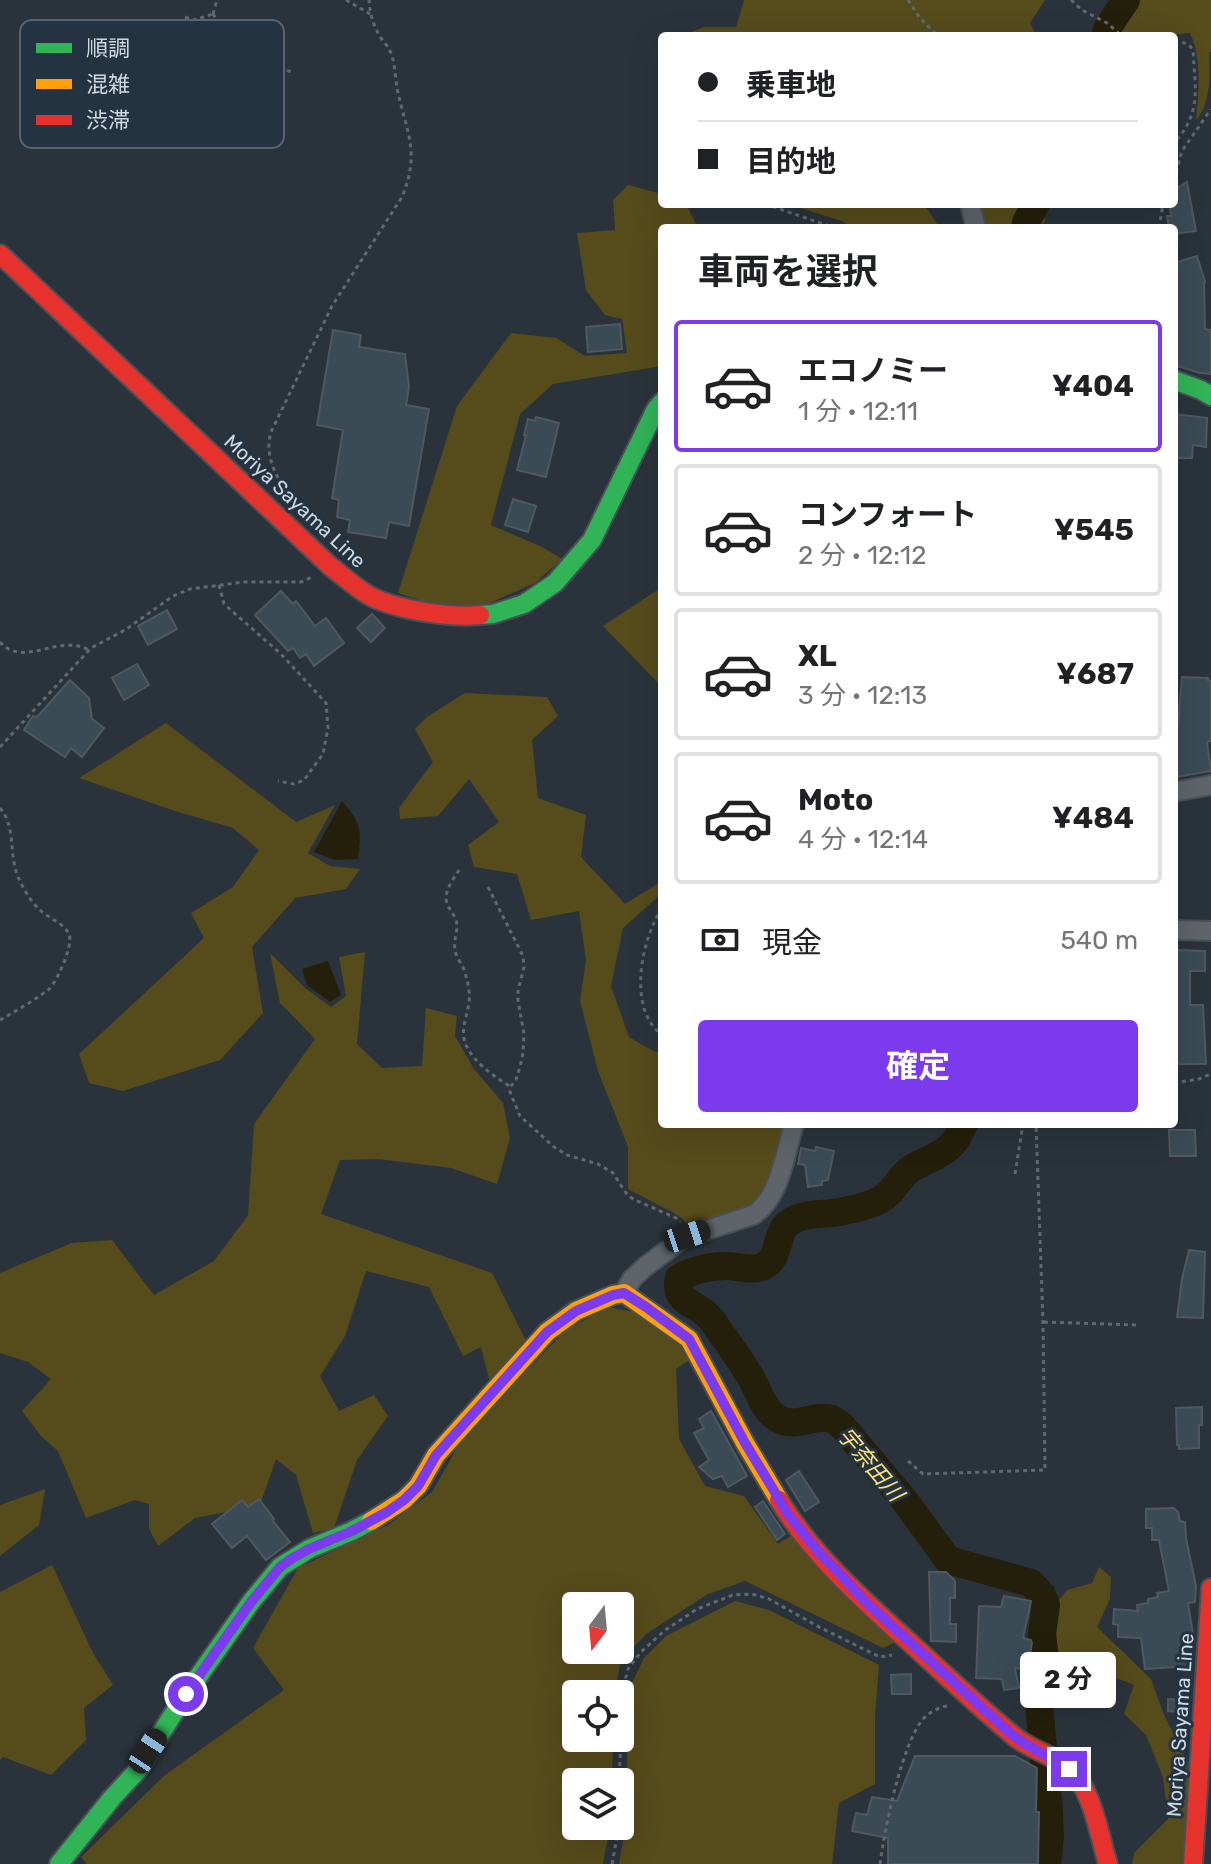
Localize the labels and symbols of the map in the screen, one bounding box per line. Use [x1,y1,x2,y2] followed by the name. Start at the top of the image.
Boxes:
[20,20,284,148] legend
[86,35,130,62] text: 順調
[86,71,130,98] text: 混雑
[86,107,130,134] text: 渋滞
[219,429,371,573] street label: Moriya Sayama Line
[660,1217,714,1255] car
[832,1422,911,1508] water label: 宇奈田川
[562,1592,634,1664] north arrow
[1162,1632,1198,1818] street label: Moriya Sayama Line
[1021,1653,1117,1709] callout: 2 分
[168,1676,204,1712] route start
[125,1724,171,1778] car
[1051,1751,1087,1787] route end

